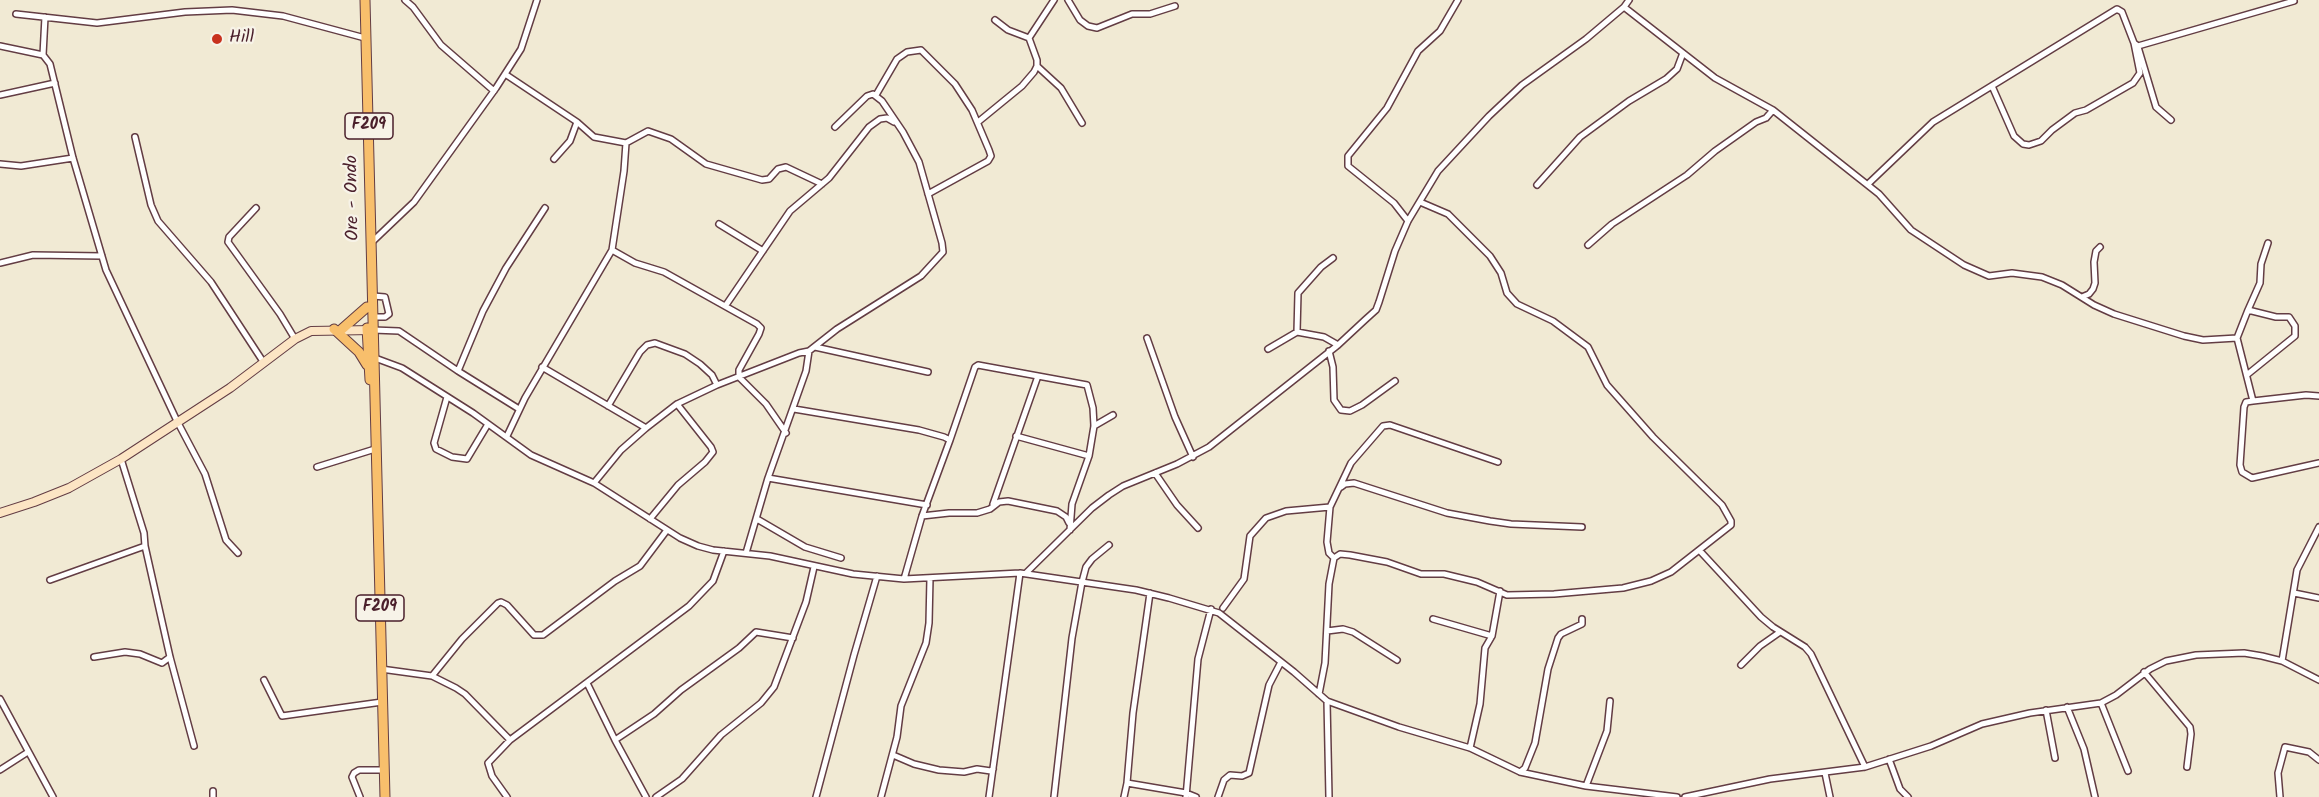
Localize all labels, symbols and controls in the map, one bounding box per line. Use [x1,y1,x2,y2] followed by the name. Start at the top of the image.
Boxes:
[229,28,254,50] place label: Hill
[210,32,224,46] marker: Hill
[345,113,393,139] road number: F209
[342,155,366,241] street label: Ore - Ondo
[356,595,404,621] road number: F209

